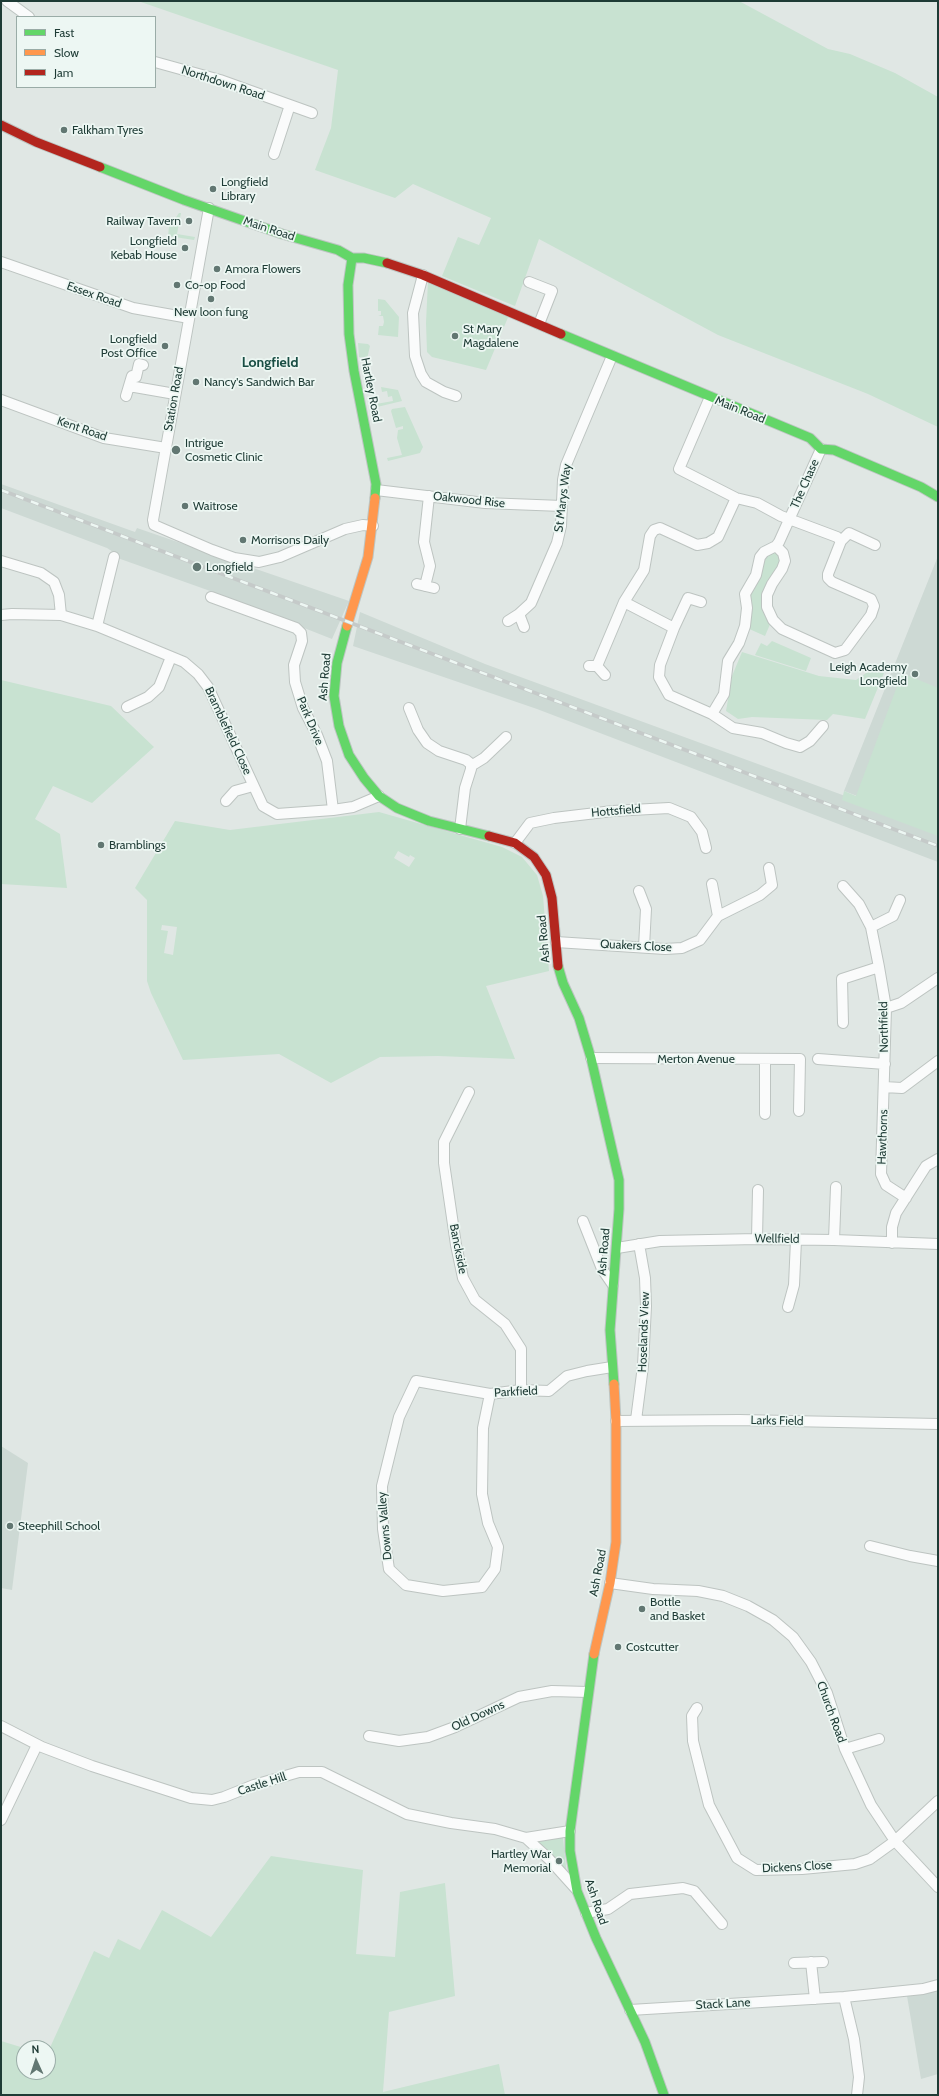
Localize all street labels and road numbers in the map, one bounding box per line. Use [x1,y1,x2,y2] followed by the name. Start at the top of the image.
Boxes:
[180,63,266,103] street label: Northdown Road
[241,214,297,244] street label: Main Road
[65,279,123,311] street label: Essex Road
[358,356,384,424] street label: Hartley Road
[161,366,187,432] street label: Station Road
[713,393,767,427] street label: Main Road
[55,414,109,444] street label: Kent Road
[788,457,822,511] street label: The Chase
[552,463,574,533] street label: St Marys Way
[432,489,506,511] street label: Oakwood Rise
[316,653,334,701] street label: Ash Road
[201,685,255,777] street label: Bramblefield Close
[293,695,327,747] street label: Park Drive
[590,802,642,820] street label: Hottsfield
[535,915,553,963] street label: Ash Road
[600,937,672,955] street label: Quakers Close
[876,1001,892,1053] street label: Northfield
[657,1052,735,1066] street label: Merton Avenue
[875,1109,891,1165] street label: Hawthorns
[446,1223,470,1275] street label: Banckside
[595,1228,613,1276] street label: Ash Road
[754,1231,800,1247] street label: Wellfield
[635,1291,653,1373] street label: Hoselands View
[494,1384,538,1400] street label: Parkfield
[750,1413,804,1429] street label: Larks Field
[375,1491,395,1561] street label: Downs Valley
[586,1548,610,1598] street label: Ash Road
[813,1679,849,1745] street label: Church Road
[449,1697,507,1735] street label: Old Downs
[236,1769,288,1799] street label: Castle Hill
[762,1858,832,1876] street label: Dickens Close
[581,1877,611,1927] street label: Ash Road
[695,1995,751,2013] street label: Stack Lane

